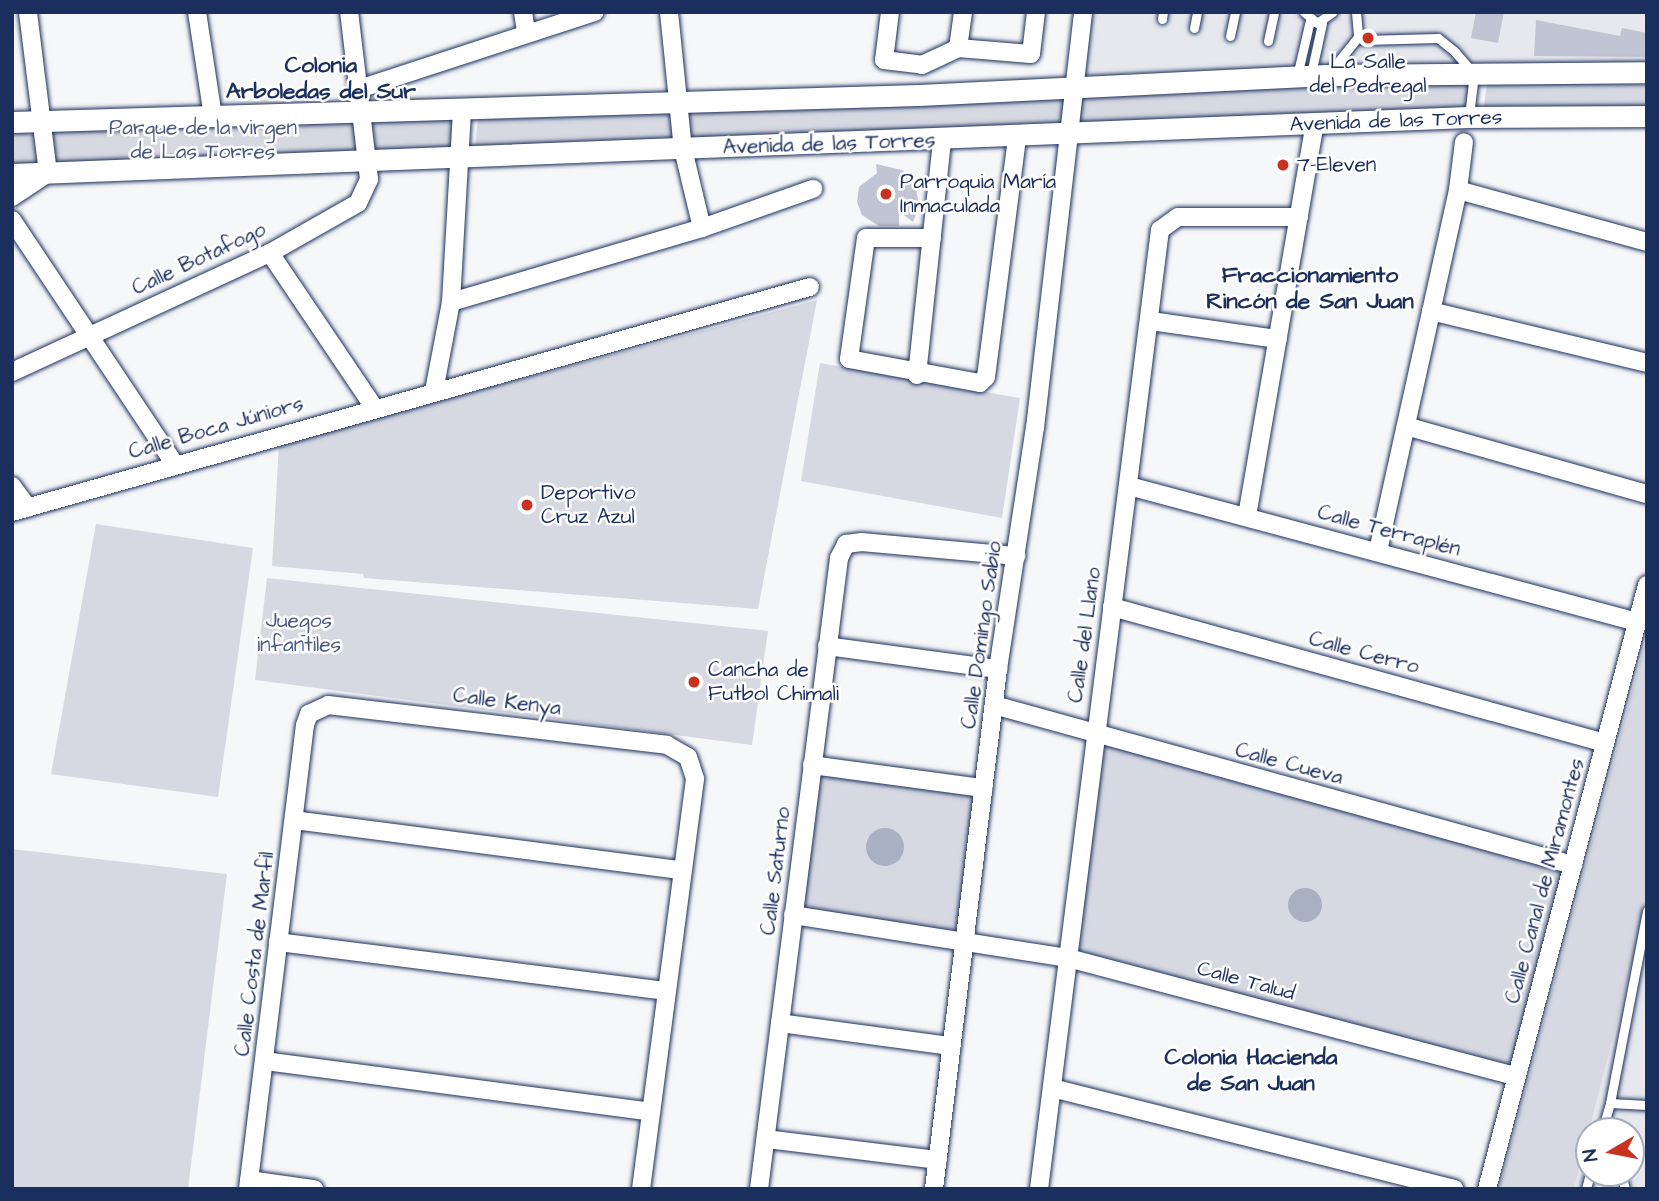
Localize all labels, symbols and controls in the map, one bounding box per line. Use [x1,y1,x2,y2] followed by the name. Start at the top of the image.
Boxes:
[1360,30,1376,46] marker: La Salle del Pedregal
[1309,49,1427,99] place label: La Salle del Pedregal
[226,51,416,105] district label: Colonia Arboledas del Sur
[1289,105,1503,137] street label: Avenida de las Torres
[109,115,297,165] park label: Parque de la virgen de Las Torres
[722,128,936,160] street label: Avenida de las Torres
[1297,152,1376,178] place label: 7-Eleven
[1275,157,1291,173] marker: 7-Eleven
[900,169,1056,219] place label: Parroquia María Inmaculada
[878,186,894,202] marker: Parroquia María Inmaculada
[128,217,270,301] street label: Calle Botafogo
[1206,261,1414,315] district label: Fraccionamiento Rincón de San Juan
[126,391,306,465] street label: Calle Boca Júniors
[541,480,635,530] place label: Deportivo Cruz Azul
[519,497,535,513] marker: Deportivo Cruz Azul
[1315,500,1463,562] street label: Calle Terraplén
[956,539,1008,731] street label: Calle Domingo Sabio
[1063,566,1107,704] street label: Calle del Llano
[257,608,341,658] park label: Juegos infantiles
[1306,626,1422,680] street label: Calle Cerro
[708,657,839,707] place label: Cancha de Futbol Chimali
[686,674,702,690] marker: Cancha de Futbol Chimali
[452,683,562,721] street label: Calle Kenya
[1232,738,1346,790] street label: Calle Cueva
[1500,756,1590,1006] street label: Calle Canal de Miramontes
[756,805,796,937] street label: Calle Saturno
[230,850,280,1058] street label: Calle Costa de Marfil
[1194,956,1298,1006] street label: Calle Talud
[1165,1043,1337,1097] district label: Colonia Hacienda de San Juan
[1575,1117,1645,1187] north arrow
[1576,1147,1605,1164] text: N

